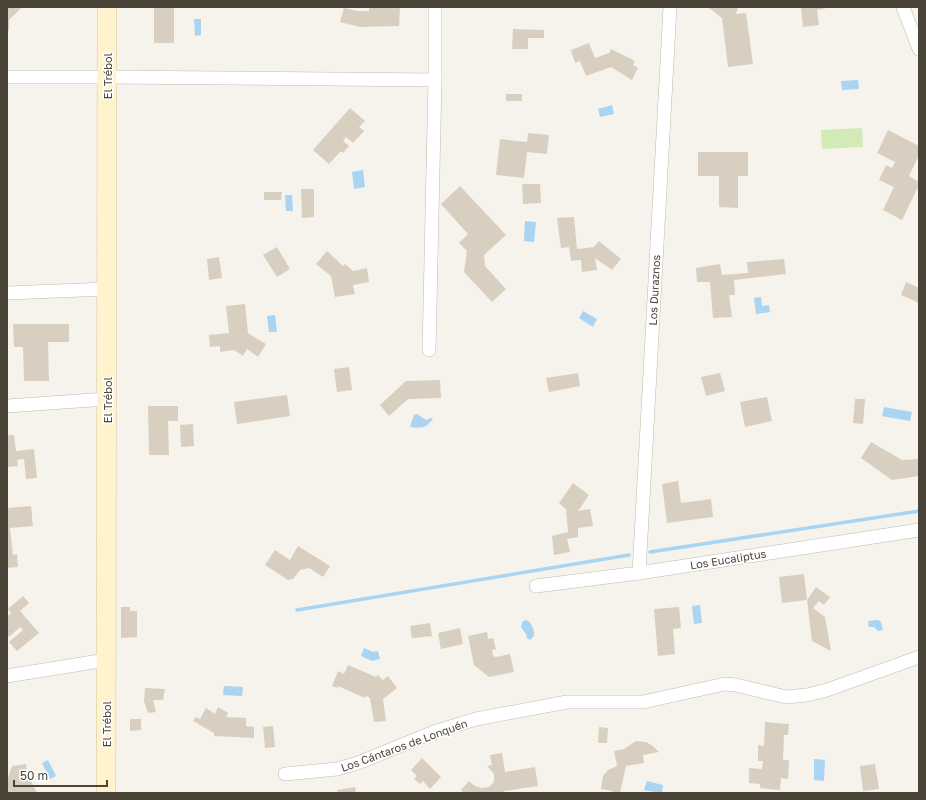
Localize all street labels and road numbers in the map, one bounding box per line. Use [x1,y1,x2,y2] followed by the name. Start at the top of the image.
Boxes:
[101,52,114,99] street label: El Trébol
[646,254,662,326] street label: Los Duraznos
[101,376,114,423] street label: El Trébol
[689,547,767,571] street label: Los Eucaliptus
[100,700,113,747] street label: El Trébol
[339,716,469,774] street label: Los Cántaros de Lonquén

